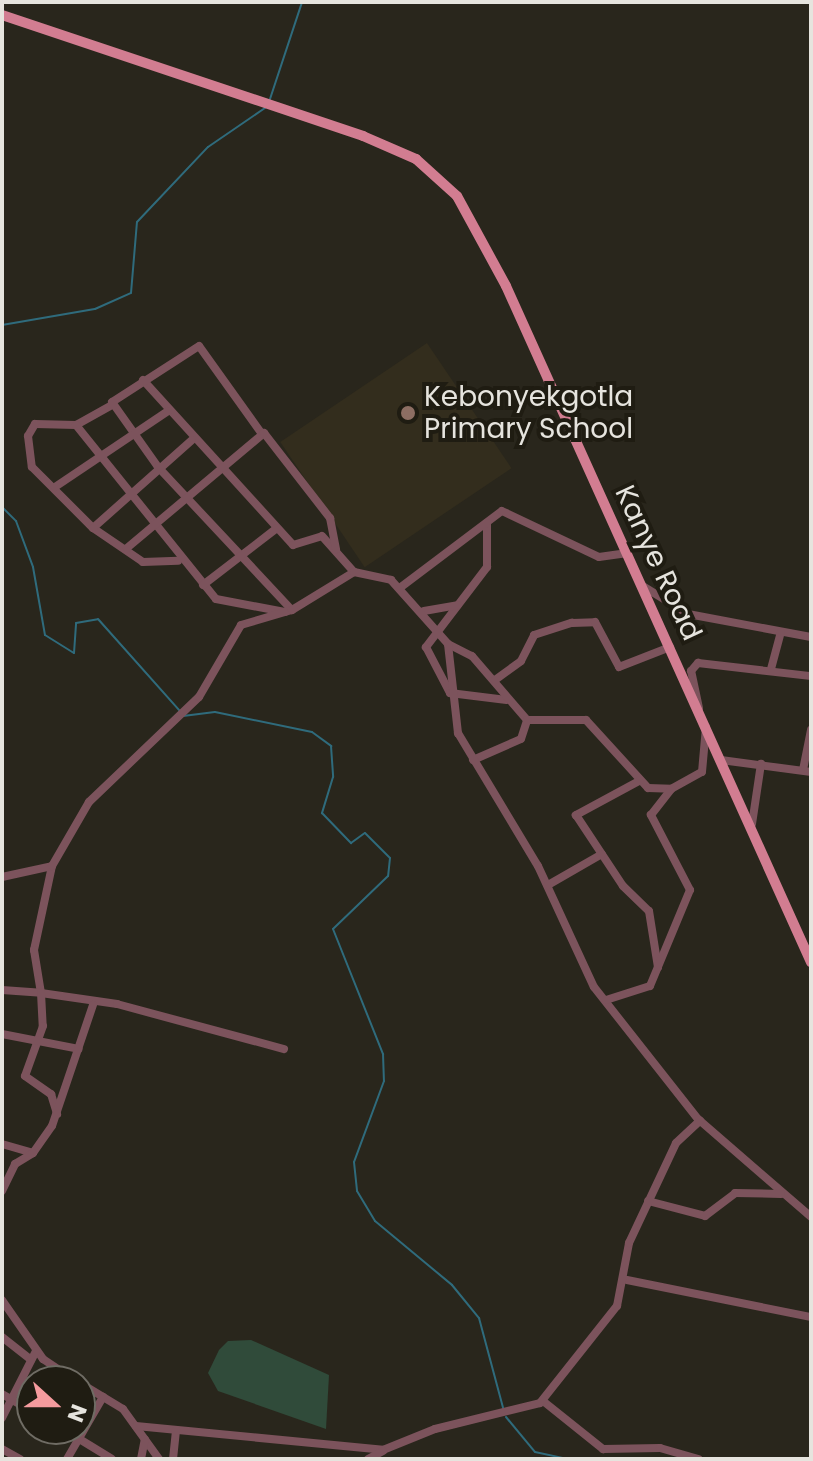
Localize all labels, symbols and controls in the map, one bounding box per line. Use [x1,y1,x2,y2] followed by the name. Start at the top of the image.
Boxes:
[424,380,633,446] place label: Kebonyekgotla Primary School
[399,404,417,422] marker: Kebonyekgotla Primary School
[607,480,709,646] street label: Kanye Road
[16,1365,96,1445] north arrow
[60,1400,94,1426] text: N

